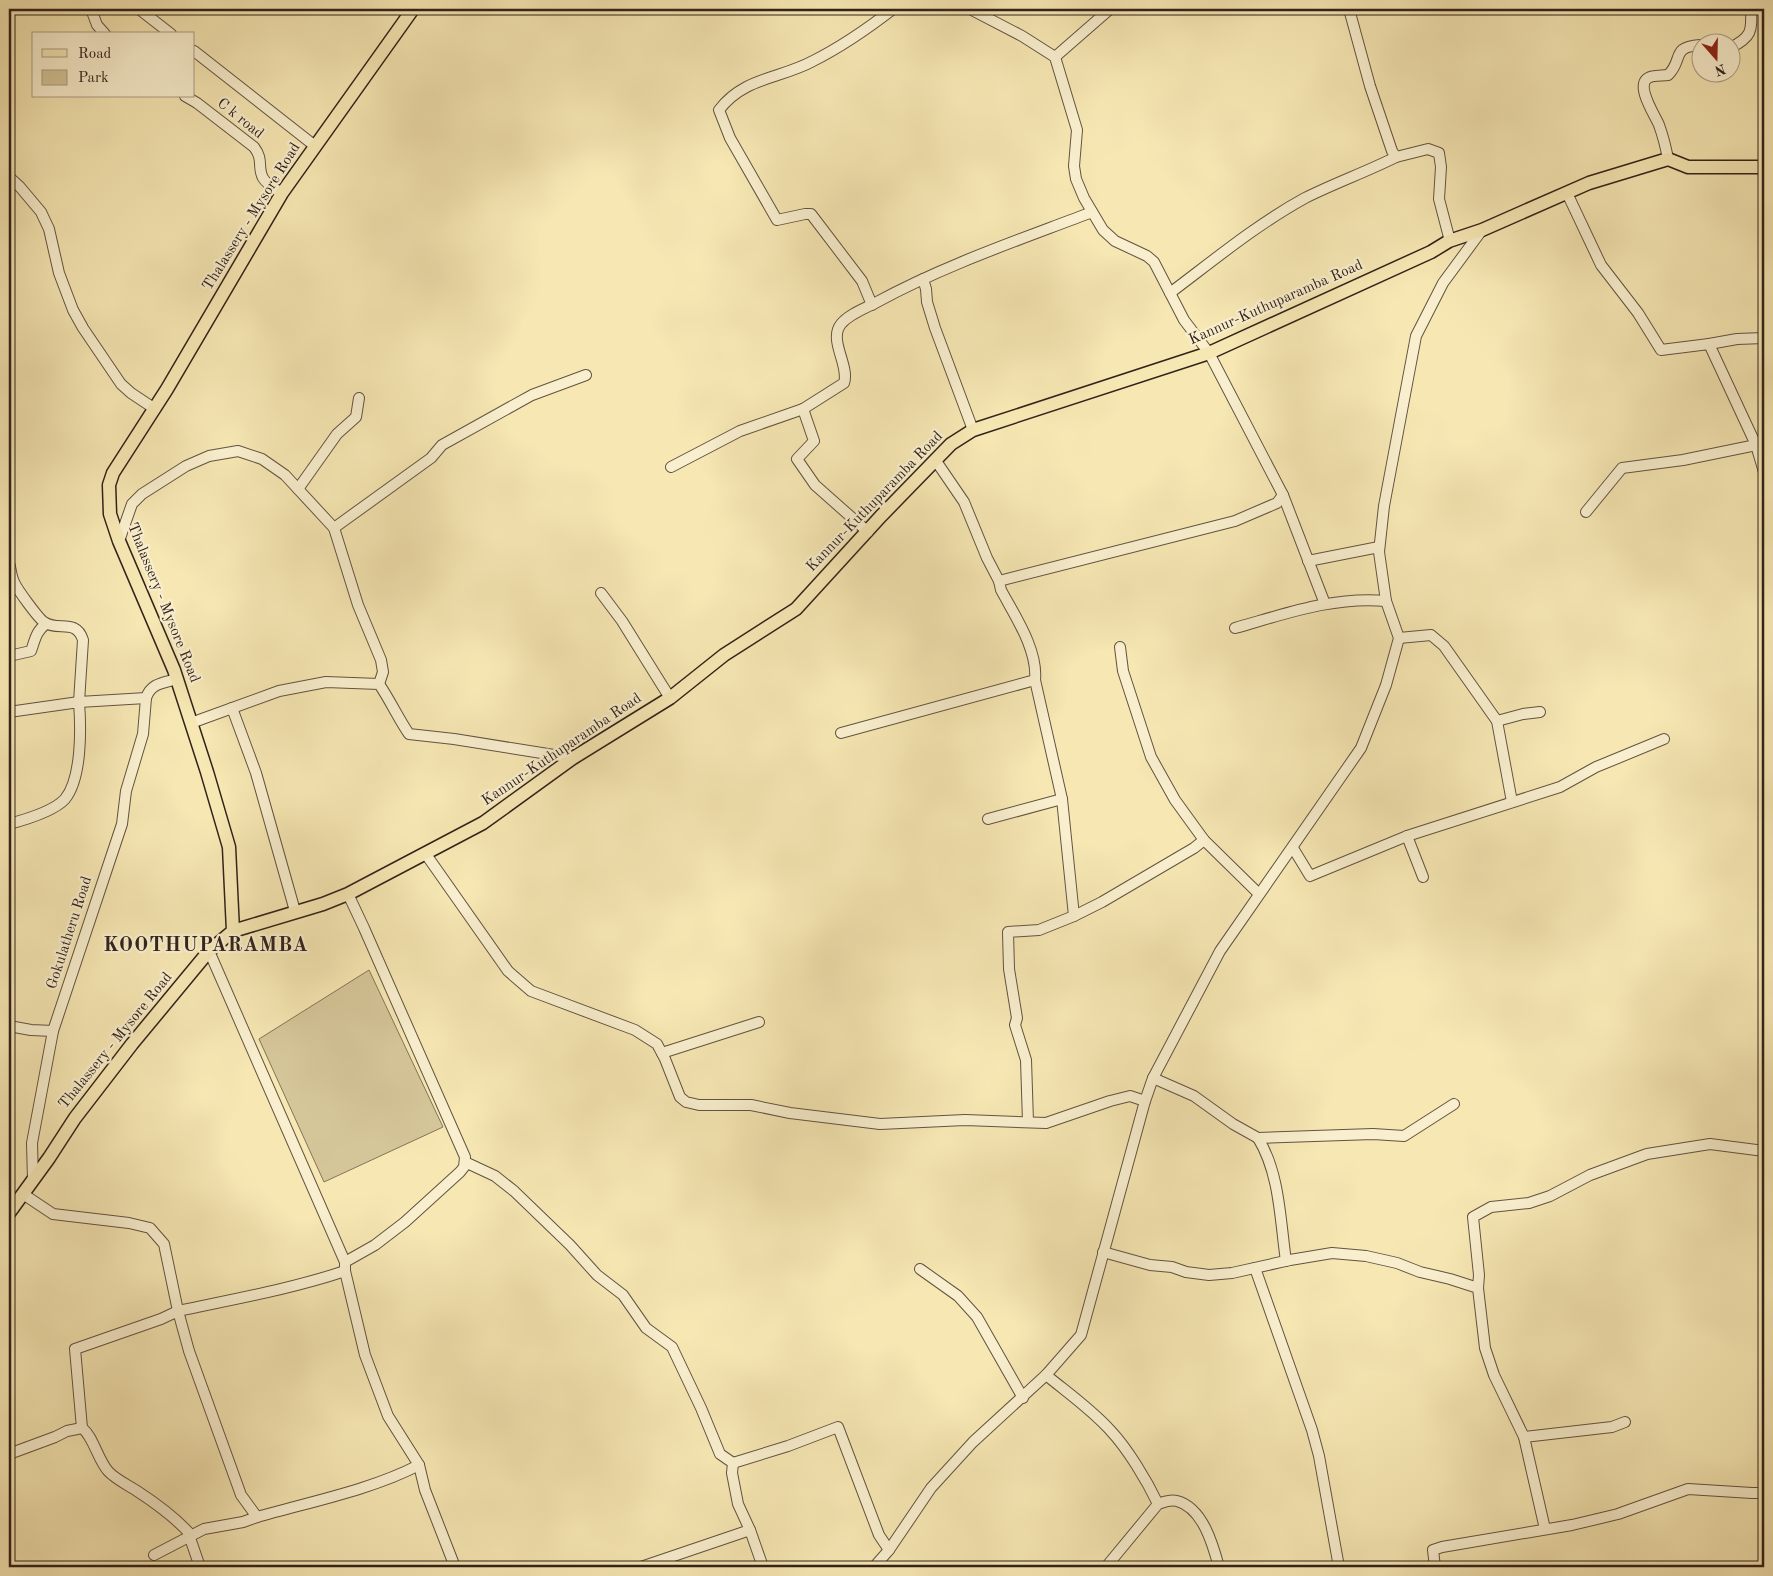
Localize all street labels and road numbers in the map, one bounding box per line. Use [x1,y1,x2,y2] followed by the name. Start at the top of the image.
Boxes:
[214,96,266,142] street label: C k road
[200,140,304,293] street label: Thalassery - Mysore Road
[1187,258,1365,348] street label: Kannur-Kuthuparamba Road
[804,429,946,575] street label: Kannur-Kuthuparamba Road
[124,521,202,685] street label: Thalassery - Mysore Road
[480,691,645,809] street label: Kannur-Kuthuparamba Road
[45,875,95,991] street label: Gokulatheru Road
[56,970,176,1112] street label: Thalassery - Mysore Road

